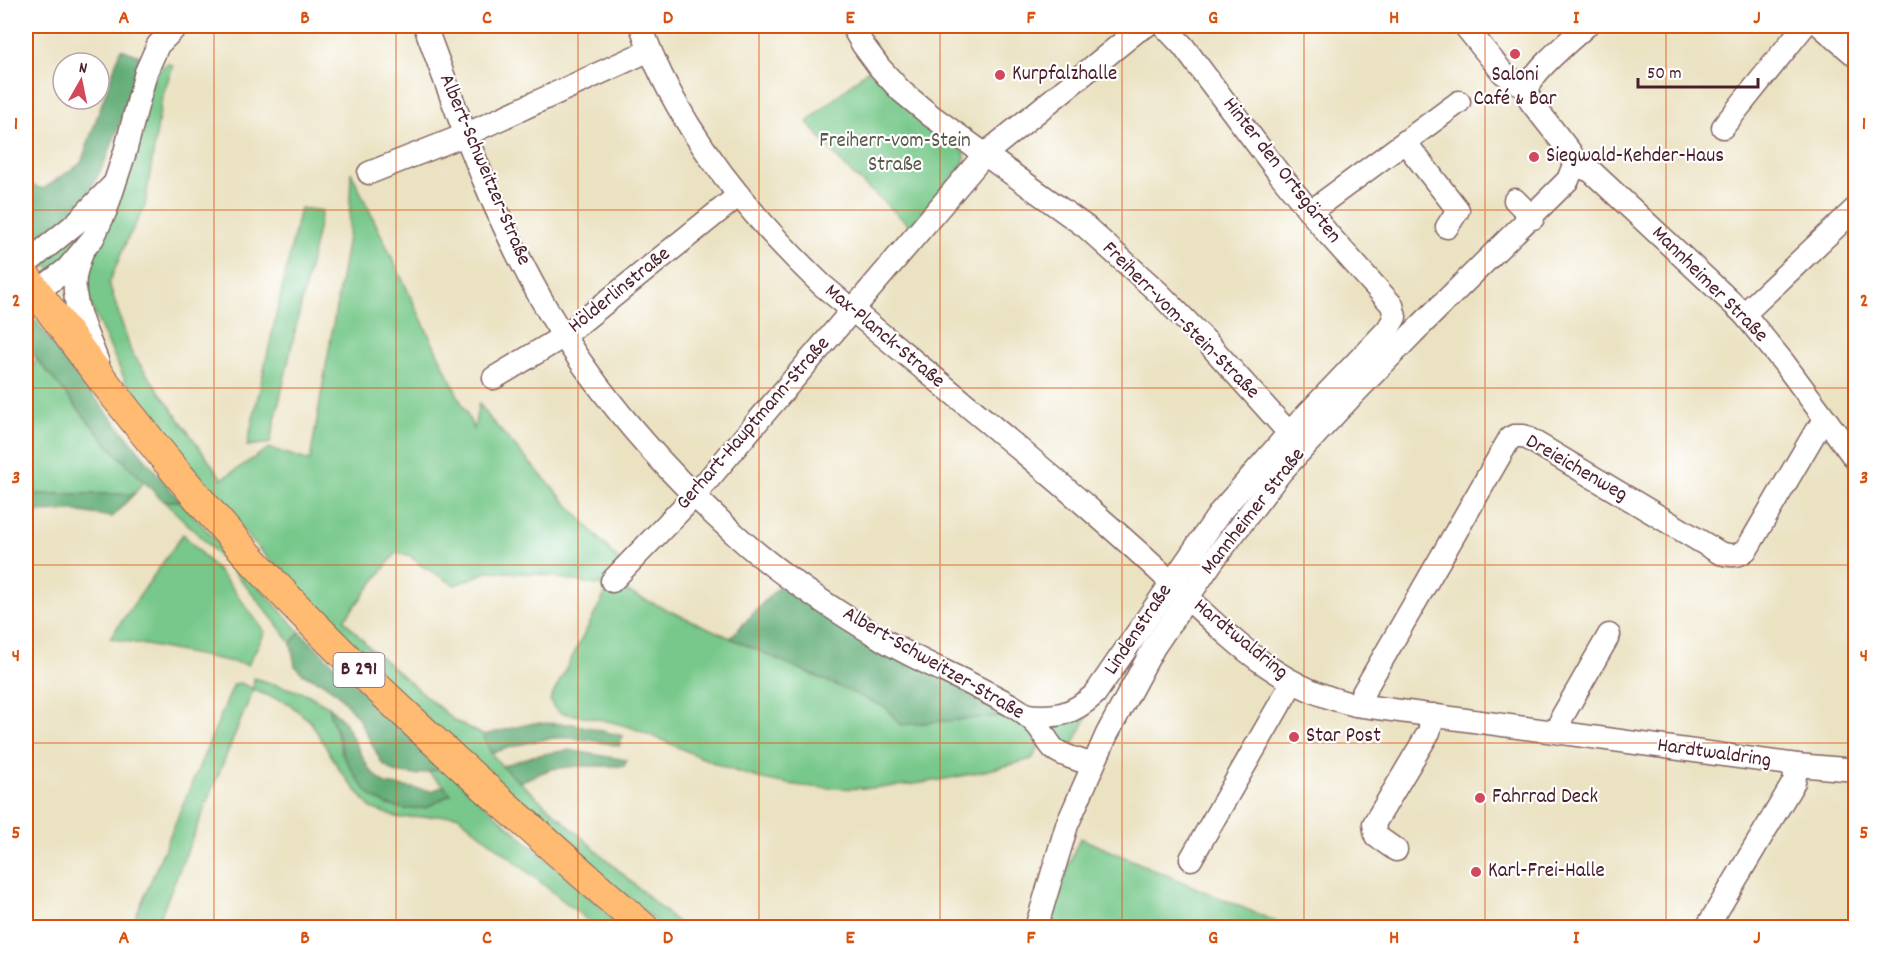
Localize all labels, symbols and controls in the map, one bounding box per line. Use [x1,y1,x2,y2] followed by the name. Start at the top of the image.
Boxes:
[119,5,130,33] text: A
[300,5,310,33] text: B
[482,5,492,33] text: C
[663,5,674,33] text: D
[845,5,855,33] text: E
[1027,5,1037,33] text: F
[1208,5,1218,33] text: G
[1389,5,1399,33] text: H
[1573,5,1580,33] text: I
[1753,5,1761,33] text: J
[1508,47,1522,61] marker: Saloni Café & Bar
[51,51,111,111] north arrow
[1638,51,1758,89] scale bar
[77,57,89,81] text: N
[1012,60,1117,90] place label: Kurpfalzhalle
[1473,61,1557,115] place label: Saloni Café & Bar
[1647,62,1682,87] text: 50 m
[993,68,1007,82] marker: Kurpfalzhalle
[430,70,538,270] street label: Albert-Schweitzer-Straße
[1214,92,1348,250] street label: Hinter den Ortsgärten
[14,111,18,139] text: 1
[1862,111,1866,139] text: 1
[819,127,971,181] park label: Freiherr-vom-Stein Straße
[1546,142,1724,172] place label: Siegwald-Kehder-Haus
[1527,150,1541,164] marker: Siegwald-Kehder-Haus
[1644,220,1774,350] street label: Mannheimer Straße
[1094,235,1266,407] street label: Freiherr-vom-Stein-Straße
[562,240,678,342] street label: Hölderlinstraße
[817,278,951,396] street label: Max-Planck-Straße
[12,288,20,316] text: 2
[1860,288,1868,316] text: 2
[670,331,838,517] street label: Gerhart-Hauptmann-Straße
[1519,428,1633,510] street label: Dreieichenweg
[1195,442,1313,582] street label: Mannheimer Straße
[12,465,20,493] text: 3
[1860,465,1868,493] text: 3
[1097,578,1181,682] street label: Lindenstraße
[1186,592,1294,688] street label: Hardtwaldring
[837,600,1029,728] street label: Albert-Schweitzer-Straße
[12,643,20,671] text: 4
[1860,643,1868,671] text: 4
[334,653,385,687] road number: B 291
[1306,722,1381,752] place label: Star Post
[1287,730,1301,744] marker: Star Post
[1655,731,1773,777] street label: Hardtwaldring
[1492,783,1598,813] place label: Fahrrad Deck
[1473,791,1487,805] marker: Fahrrad Deck
[11,820,21,848] text: 5
[1859,820,1869,848] text: 5
[1488,857,1605,887] place label: Karl-Frei-Halle
[1469,865,1483,879] marker: Karl-Frei-Halle
[119,925,130,953] text: A
[300,925,310,953] text: B
[482,925,492,953] text: C
[663,925,674,953] text: D
[845,925,855,953] text: E
[1027,925,1037,953] text: F
[1208,925,1218,953] text: G
[1389,925,1399,953] text: H
[1573,925,1580,953] text: I
[1753,925,1761,953] text: J

